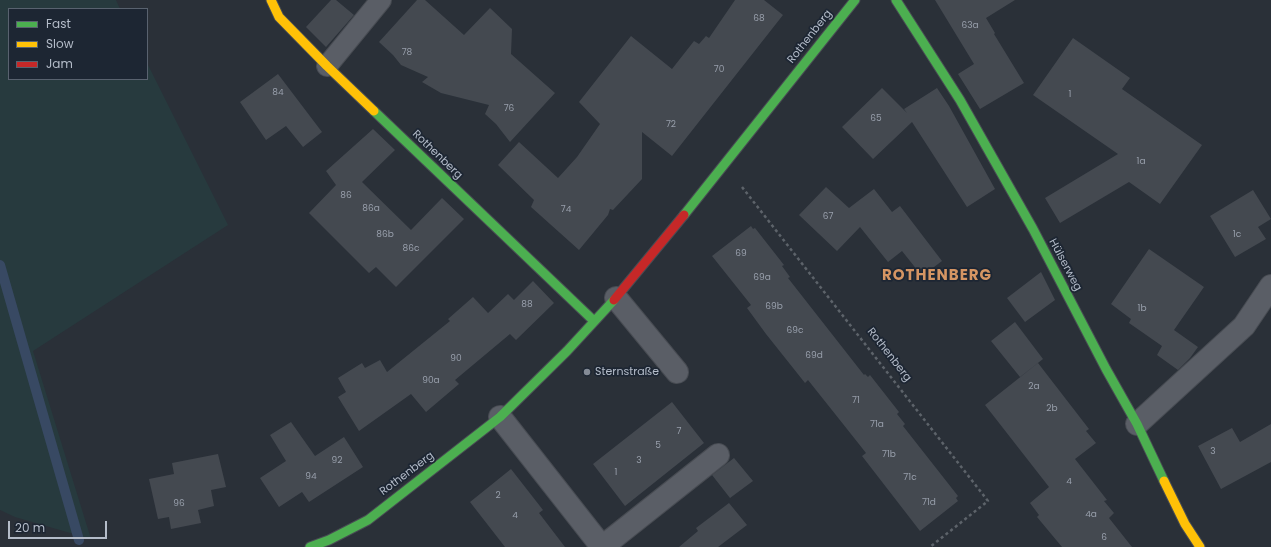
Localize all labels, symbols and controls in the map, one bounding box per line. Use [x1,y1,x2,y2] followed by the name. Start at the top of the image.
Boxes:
[8,8,148,80] legend
[785,8,835,66] street label: Rothenberg
[753,14,765,24] house number: 68
[46,15,71,32] text: Fast
[961,21,979,31] house number: 63a
[46,35,74,52] text: Slow
[402,48,412,58] house number: 78
[46,55,73,72] text: Jam
[714,65,724,75] house number: 70
[272,88,284,98] house number: 84
[1069,90,1071,100] house number: 1
[504,104,514,114] house number: 76
[870,114,882,124] house number: 65
[666,120,676,130] house number: 72
[409,128,465,182] street label: Rothenberg
[1137,157,1145,167] house number: 1a
[340,191,352,201] house number: 86
[362,204,380,214] house number: 86a
[561,205,571,215] house number: 74
[823,212,833,222] house number: 67
[376,230,394,240] house number: 86b
[1233,230,1241,240] house number: 1c
[1046,237,1084,293] street label: Hülserweg
[403,244,419,254] house number: 86c
[735,249,747,259] house number: 69
[882,267,992,285] district label: ROTHENBERG
[753,273,771,283] house number: 69a
[521,300,533,310] house number: 88
[765,302,783,312] house number: 69b
[1138,304,1146,314] house number: 1b
[787,326,803,336] house number: 69c
[864,326,914,384] street label: Rothenberg
[805,351,823,361] house number: 69d
[450,354,462,364] house number: 90
[595,365,659,379] place label: Sternstraße
[582,367,592,377] marker: Sternstraße
[422,376,440,386] house number: 90a
[1028,382,1040,392] house number: 2a
[852,396,860,406] house number: 71
[1046,404,1058,414] house number: 2b
[870,420,884,430] house number: 71a
[677,427,681,437] house number: 7
[655,441,661,451] house number: 5
[1210,447,1216,457] house number: 3
[377,449,437,499] street label: Rothenberg
[882,450,896,460] house number: 71b
[332,456,342,466] house number: 92
[636,456,642,466] house number: 3
[615,468,617,478] house number: 1
[305,472,317,482] house number: 94
[903,473,917,483] house number: 71c
[1066,477,1072,487] house number: 4
[495,491,501,501] house number: 2
[922,498,936,508] house number: 71d
[173,499,185,509] house number: 96
[1085,510,1097,520] house number: 4a
[512,511,518,521] house number: 4
[10,513,109,539] scale bar
[15,519,45,536] text: 20 m
[1101,533,1107,543] house number: 6

